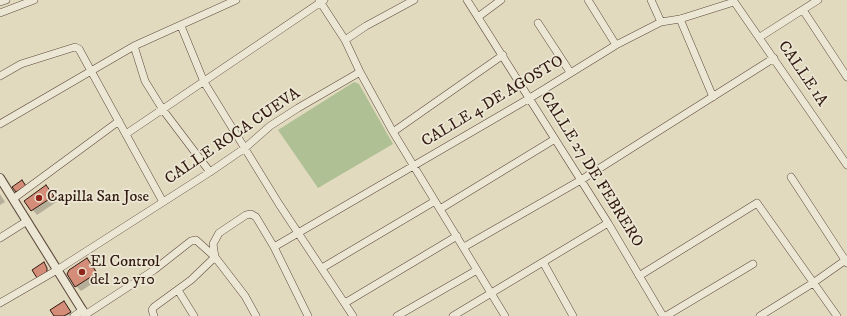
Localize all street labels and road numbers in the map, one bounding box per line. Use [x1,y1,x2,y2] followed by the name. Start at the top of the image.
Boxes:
[773,38,831,110] street label: CALLE 1A
[419,52,567,152] street label: CALLE 4 DE AGOSTO
[162,85,304,189] street label: CALLE ROCA CUEVA
[535,89,647,251] street label: CALLE 27 DE FEBRERO

